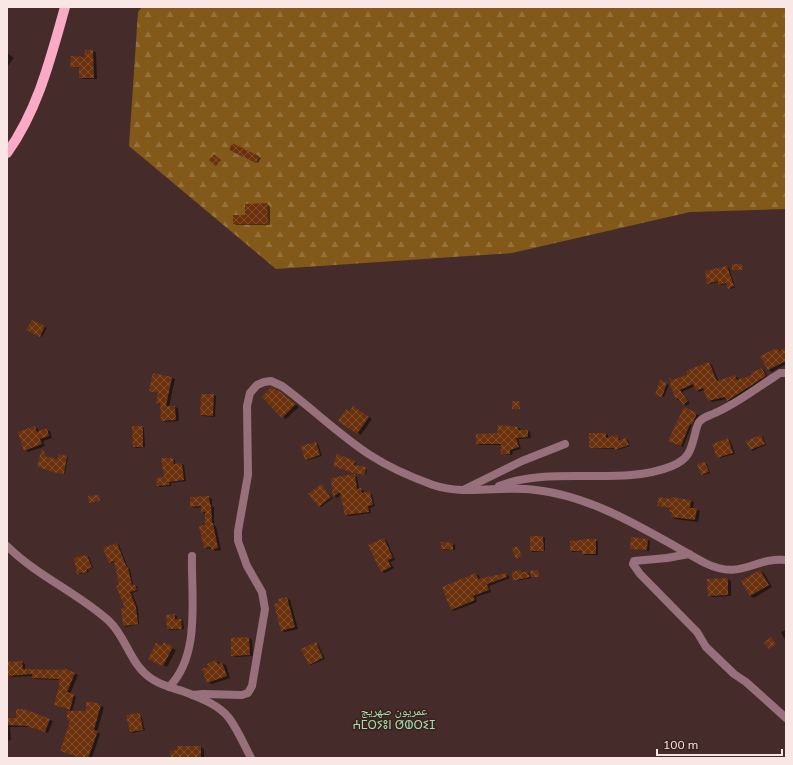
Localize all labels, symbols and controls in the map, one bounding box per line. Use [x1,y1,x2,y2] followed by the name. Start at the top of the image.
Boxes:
[353,703,435,732] district label: عمريون صهريج ⵄⵎⵔⵢⵓⵏ ⵚⵀⵔⵉⵊ
[657,731,782,757] scale bar
[663,737,698,752] text: 100 m

